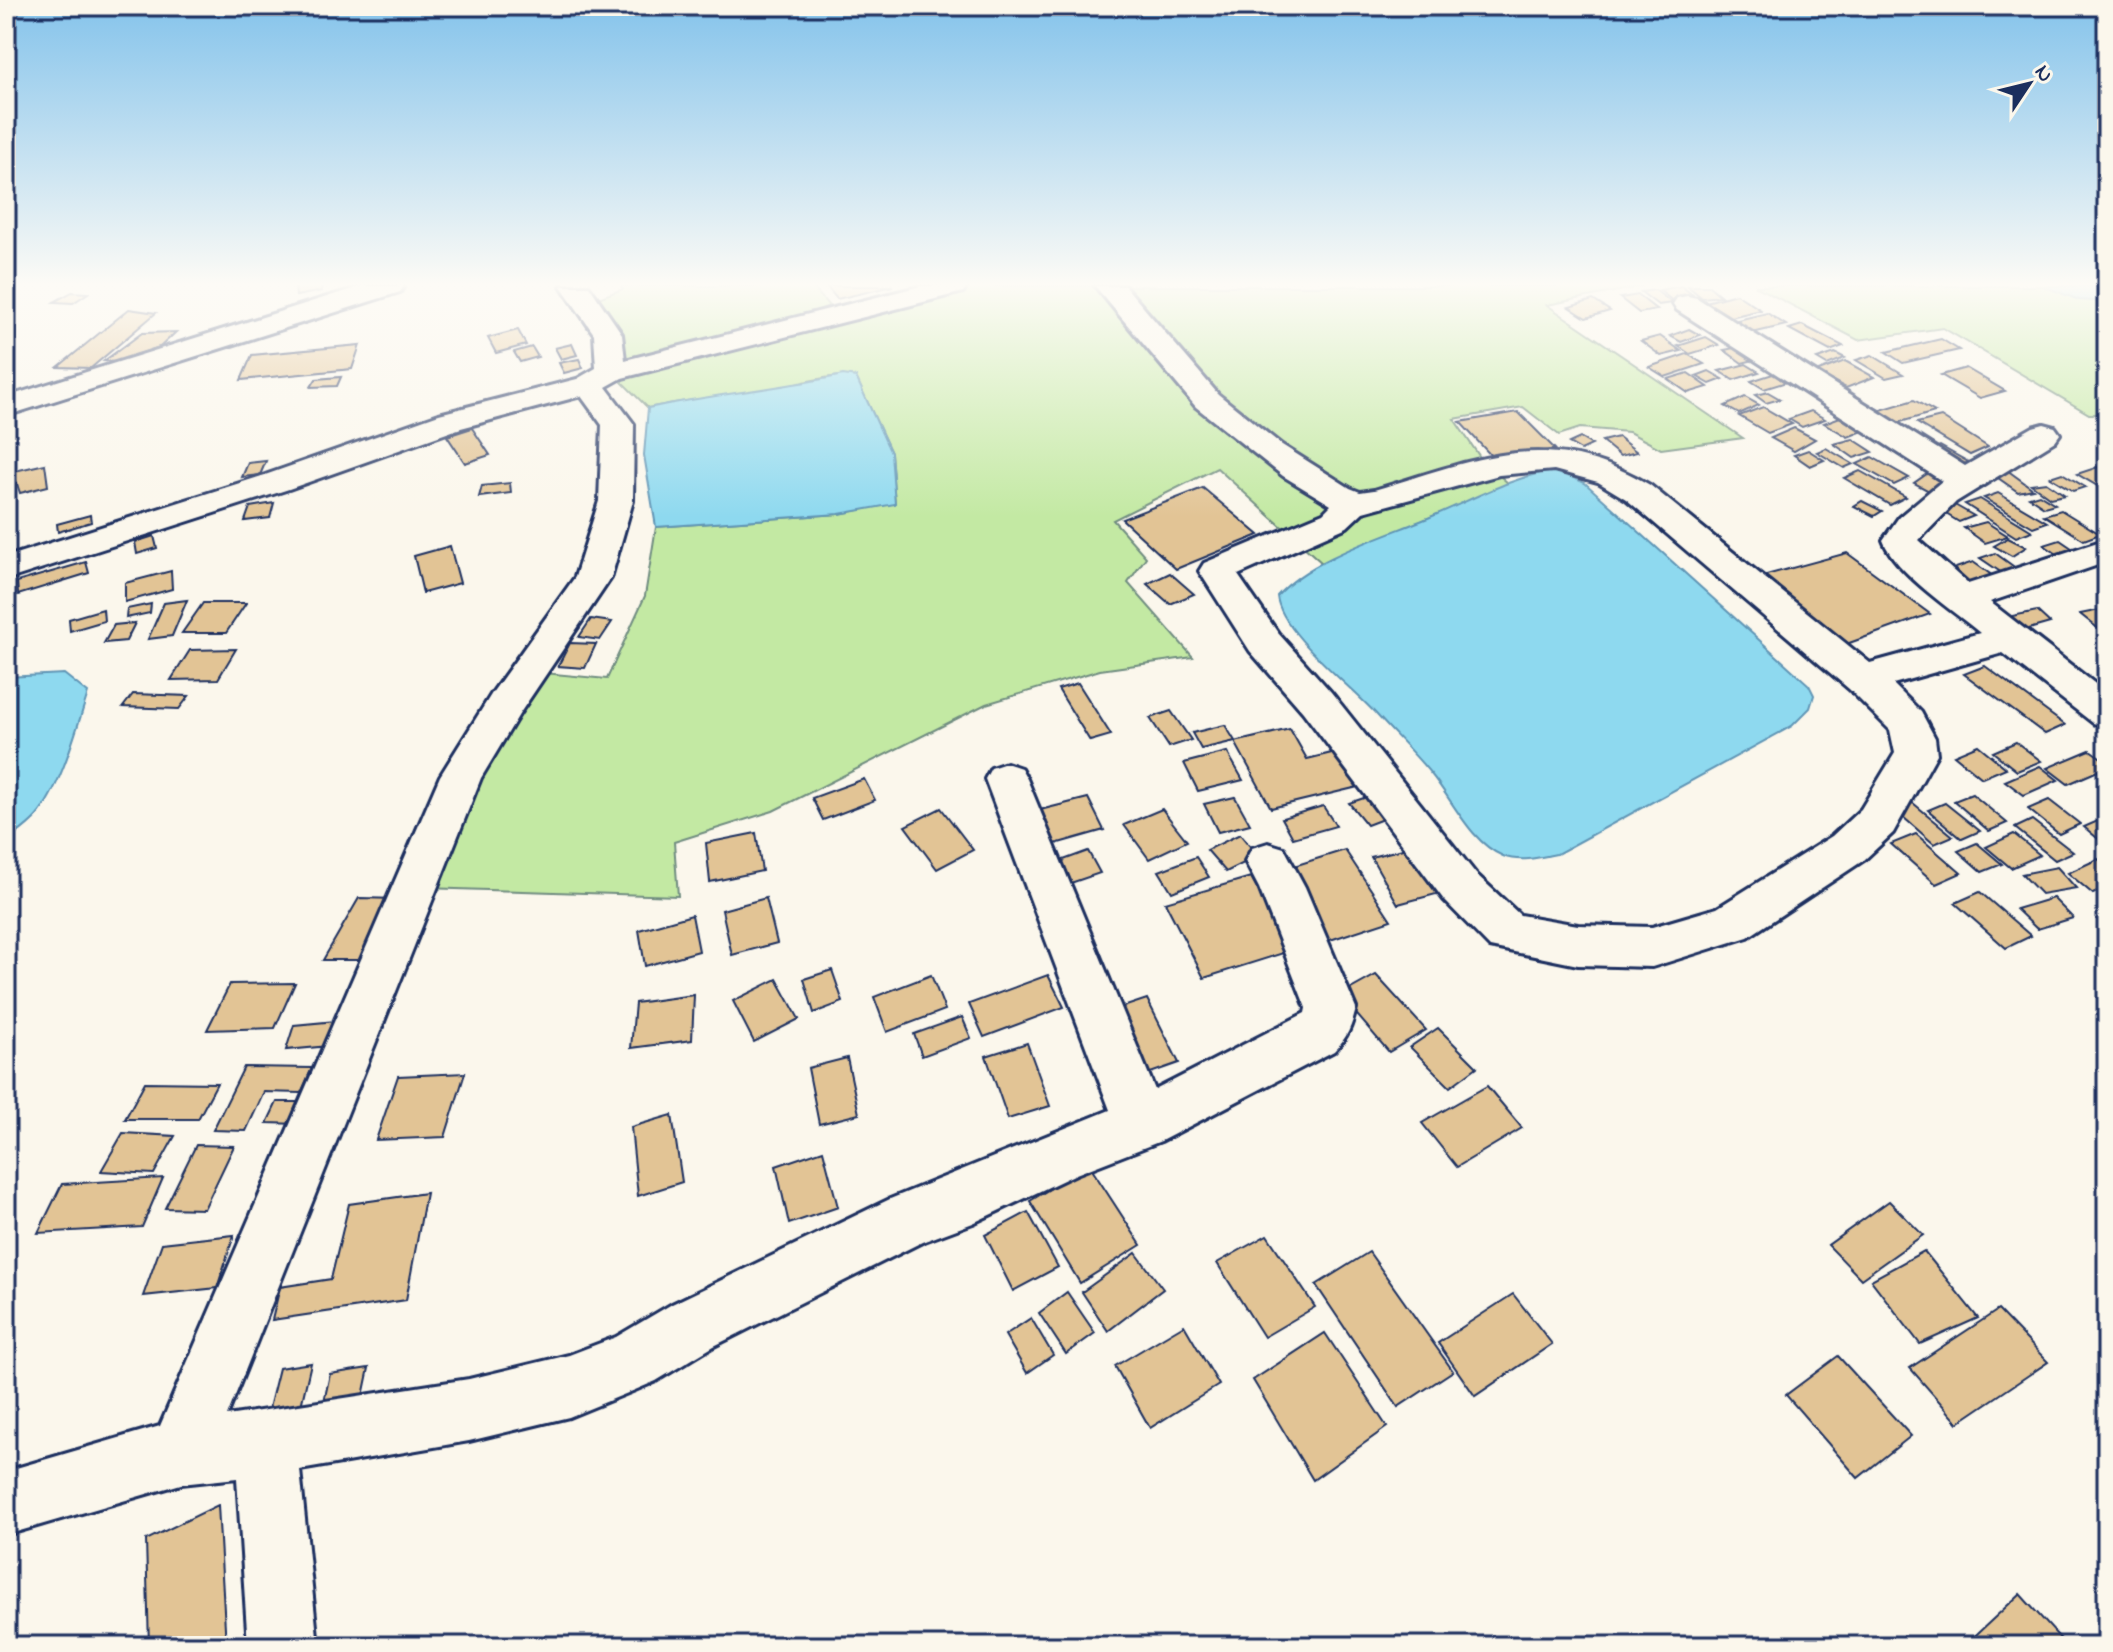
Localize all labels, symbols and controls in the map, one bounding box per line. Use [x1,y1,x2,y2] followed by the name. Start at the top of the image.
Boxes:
[1989,44,2069,124] north arrow
[2026,59,2060,90] text: N

